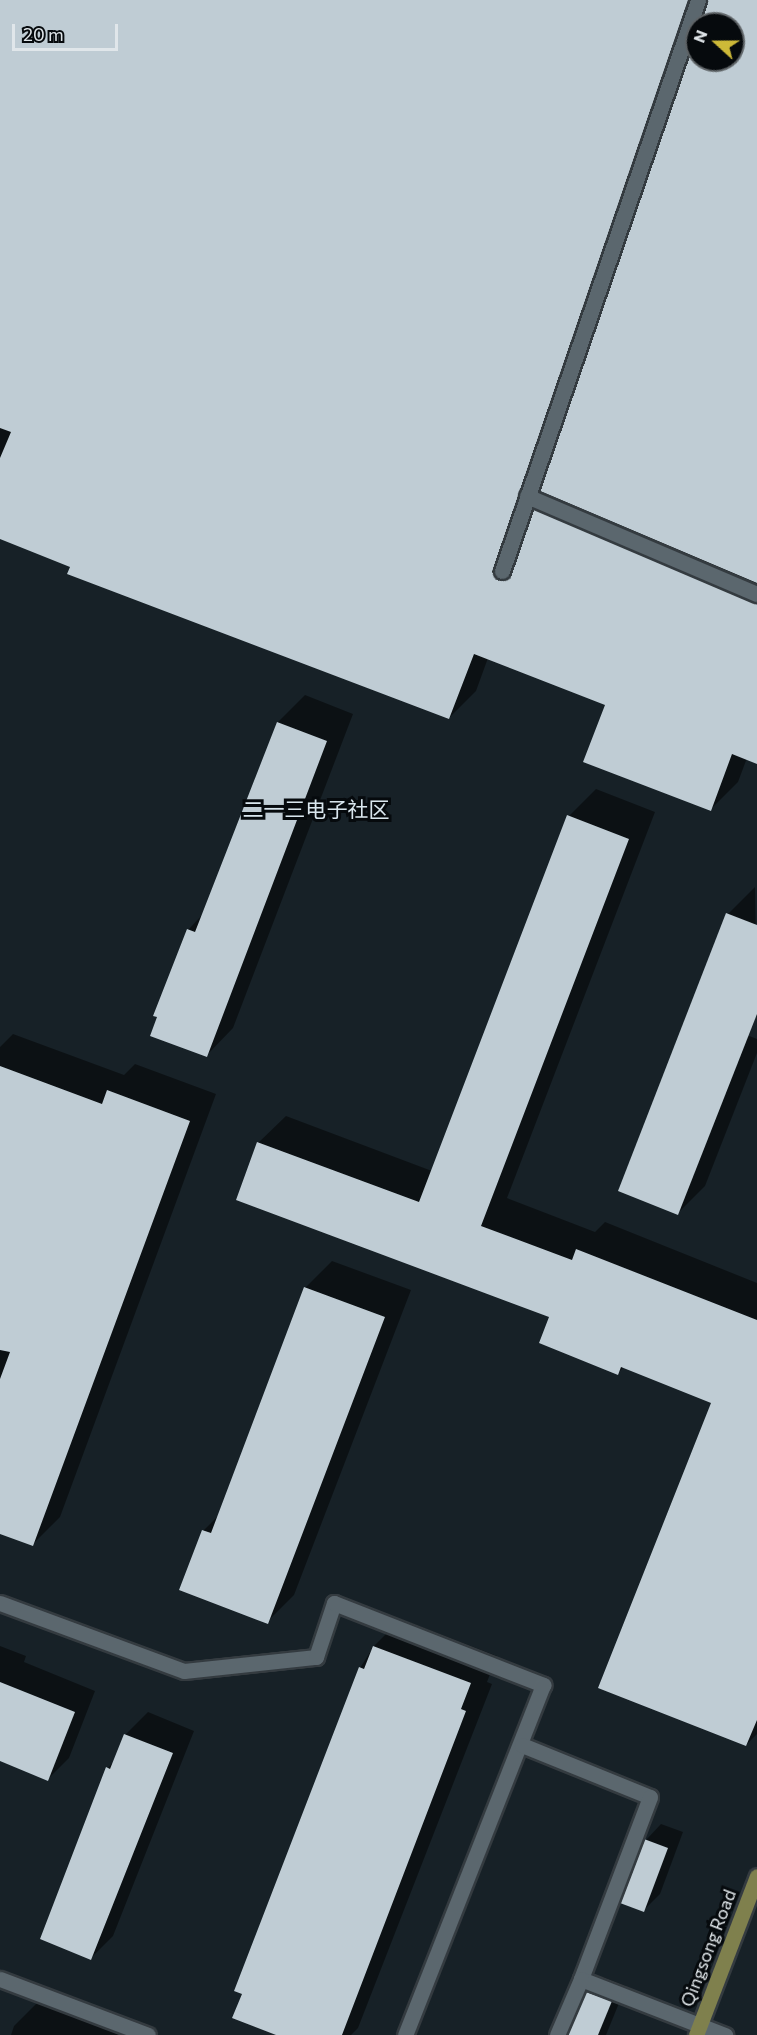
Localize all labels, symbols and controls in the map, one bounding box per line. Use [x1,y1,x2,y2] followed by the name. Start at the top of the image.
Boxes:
[15,12,122,50] scale bar
[685,12,745,72] north arrow
[23,23,64,45] text: 20 m
[689,27,711,45] text: N
[243,796,389,822] district label: 二一三电子社区
[676,1886,740,2010] street label: Qingsong Road

